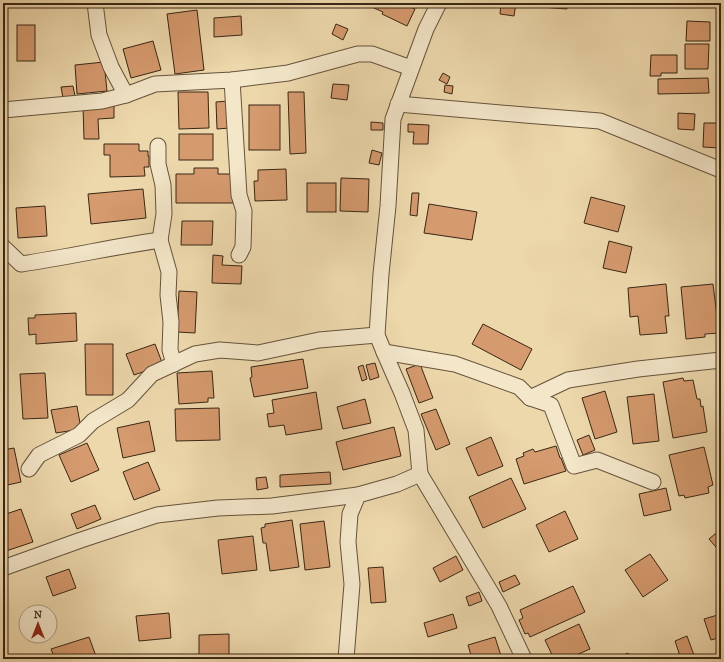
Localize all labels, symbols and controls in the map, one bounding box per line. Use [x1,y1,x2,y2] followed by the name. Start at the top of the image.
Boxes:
[18,604,58,644] north arrow
[34,608,43,621] text: N

